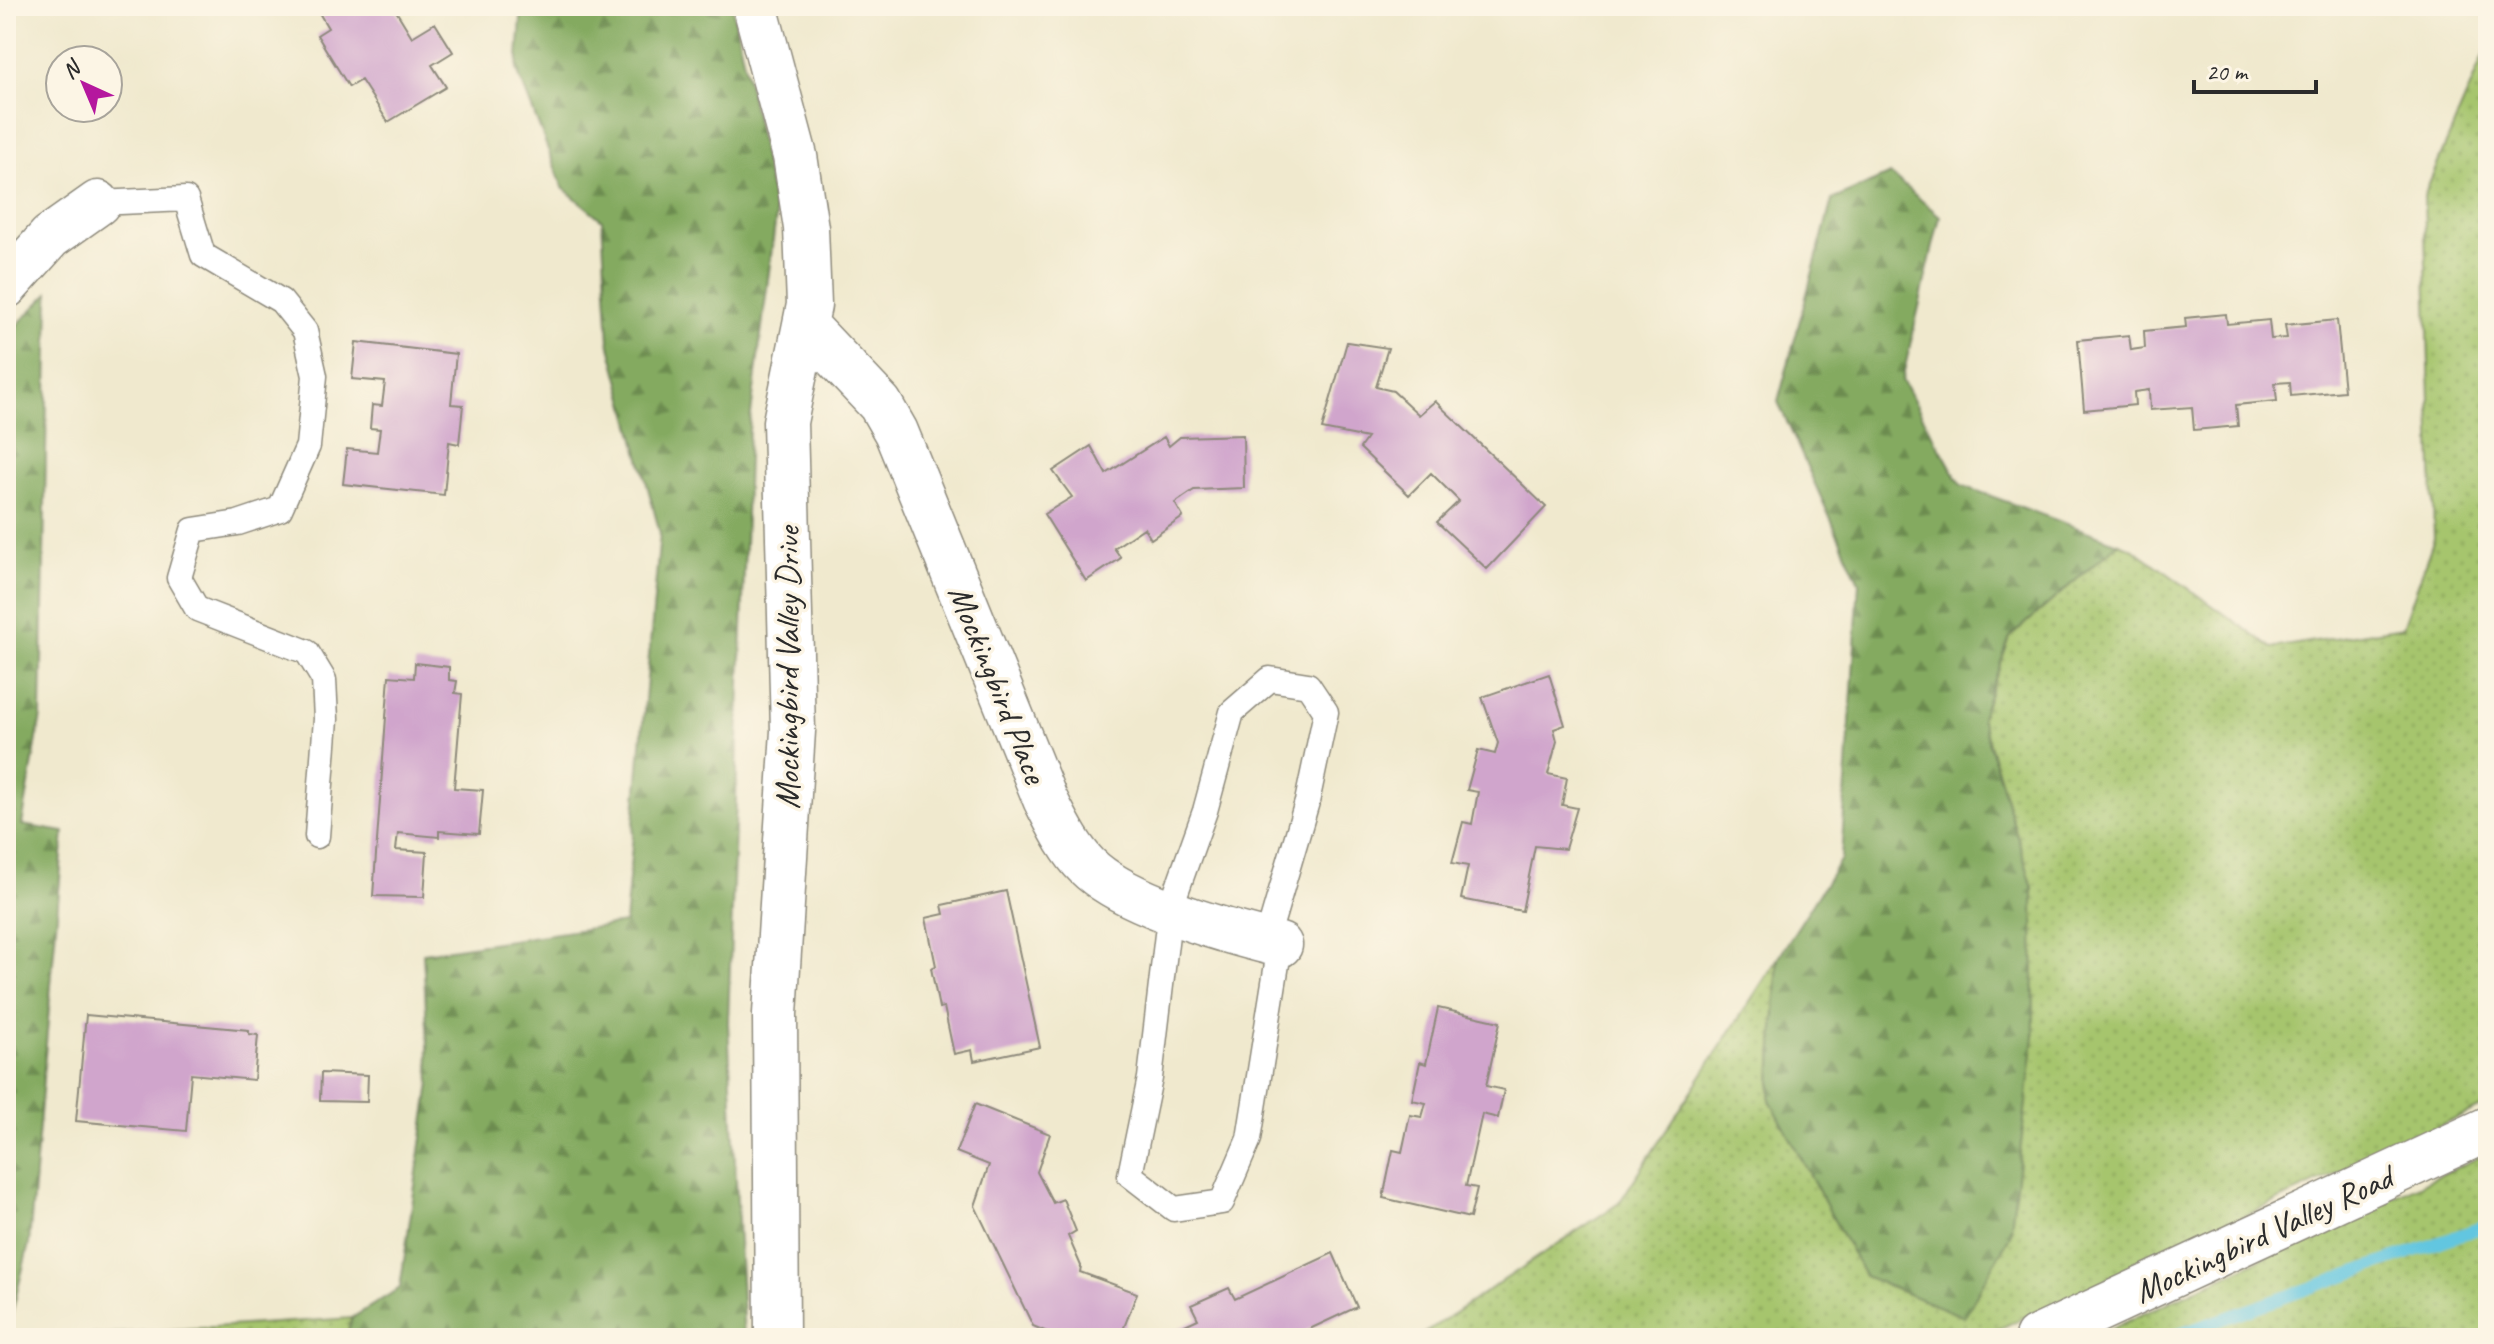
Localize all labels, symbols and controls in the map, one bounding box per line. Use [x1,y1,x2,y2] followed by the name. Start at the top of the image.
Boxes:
[44,44,124,124] north arrow
[2194,44,2316,94] scale bar
[56,53,88,85] text: N
[2206,57,2249,87] text: 20 m
[766,524,809,809] street label: Mockingbird Valley Drive
[939,579,1058,791] street label: Mockingbird Place
[2127,1153,2404,1313] street label: Mockingbird Valley Road

